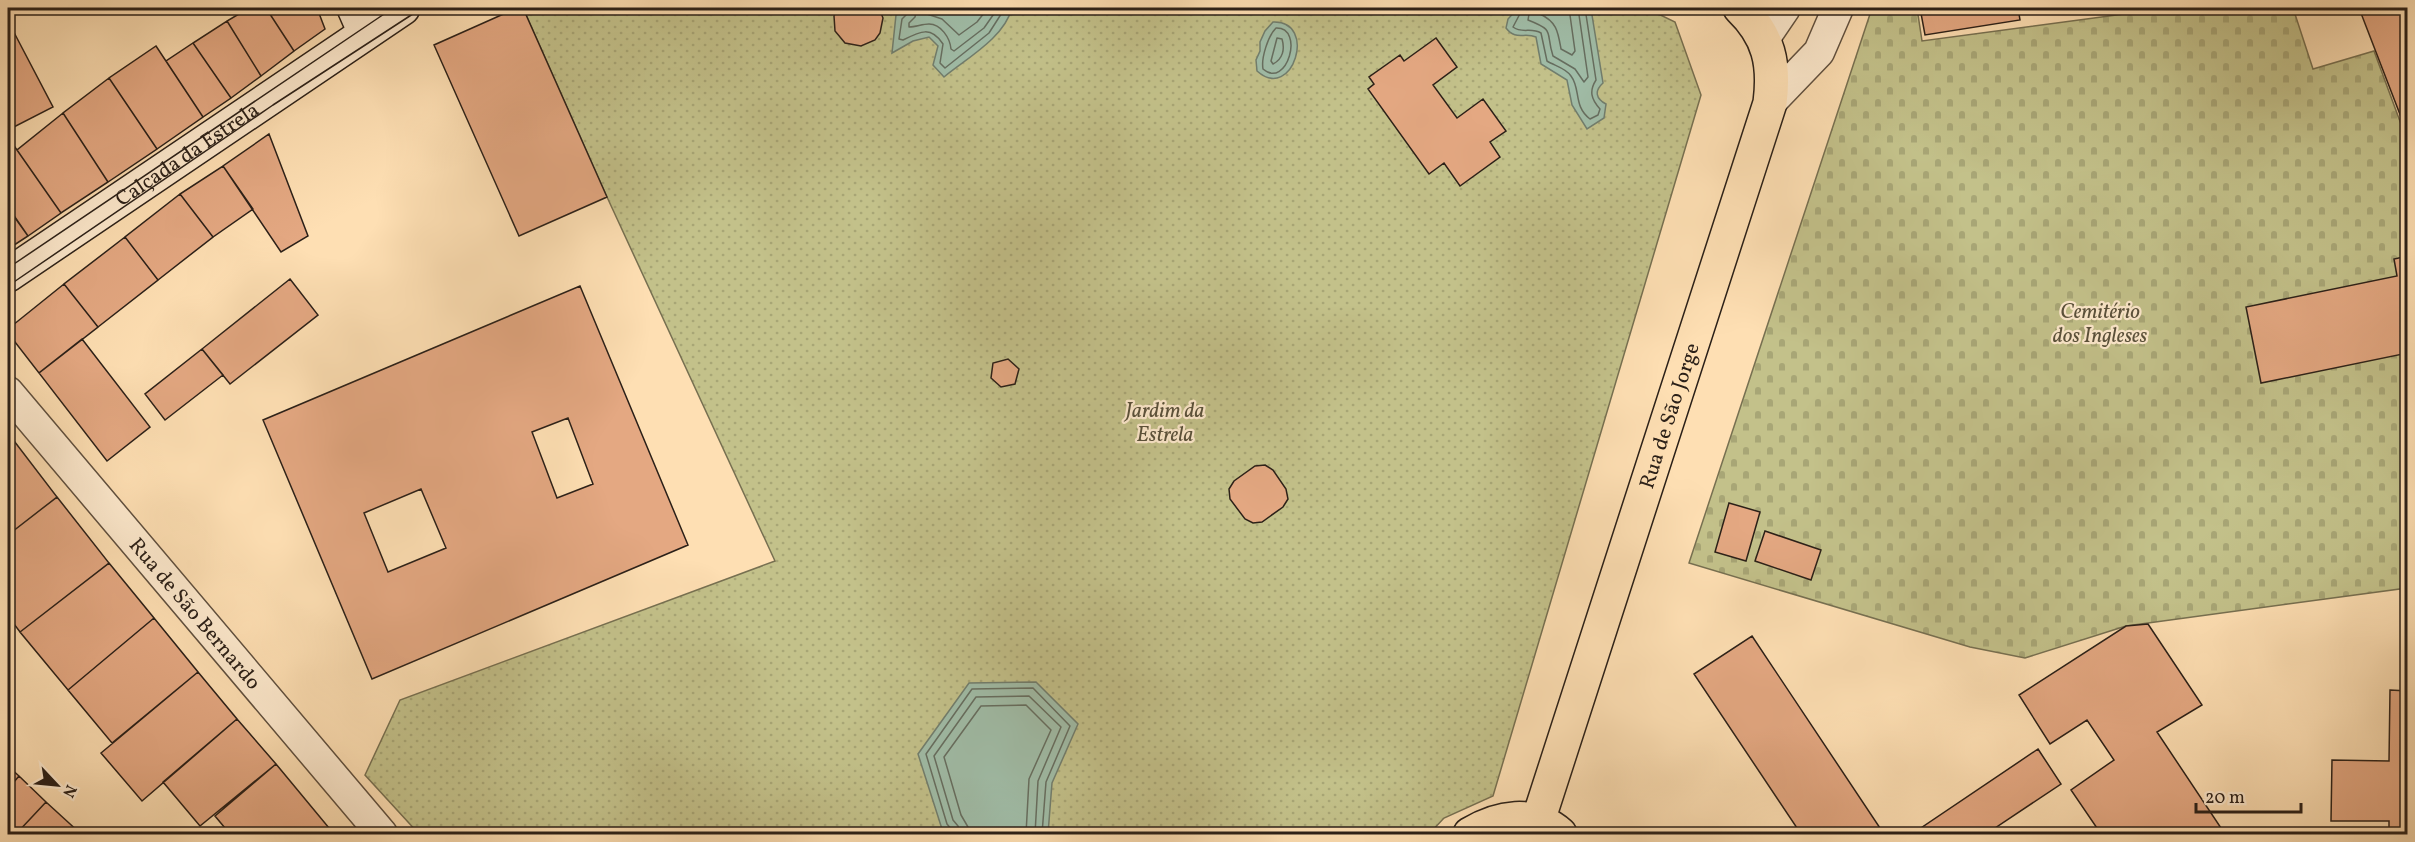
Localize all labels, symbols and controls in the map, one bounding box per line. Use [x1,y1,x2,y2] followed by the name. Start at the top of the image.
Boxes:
[110,96,265,214] street label: Calçada da Estrela
[2053,298,2148,351] park label: Cemitério dos Ingleses
[1633,339,1708,493] street label: Rua de São Jorge
[1124,397,1205,450] park label: Jardim da Estrela
[121,532,267,697] street label: Rua de São Bernardo
[27,755,87,815] north arrow
[2196,776,2301,814] scale bar
[56,781,81,801] text: N
[2205,786,2245,811] text: 20 m

